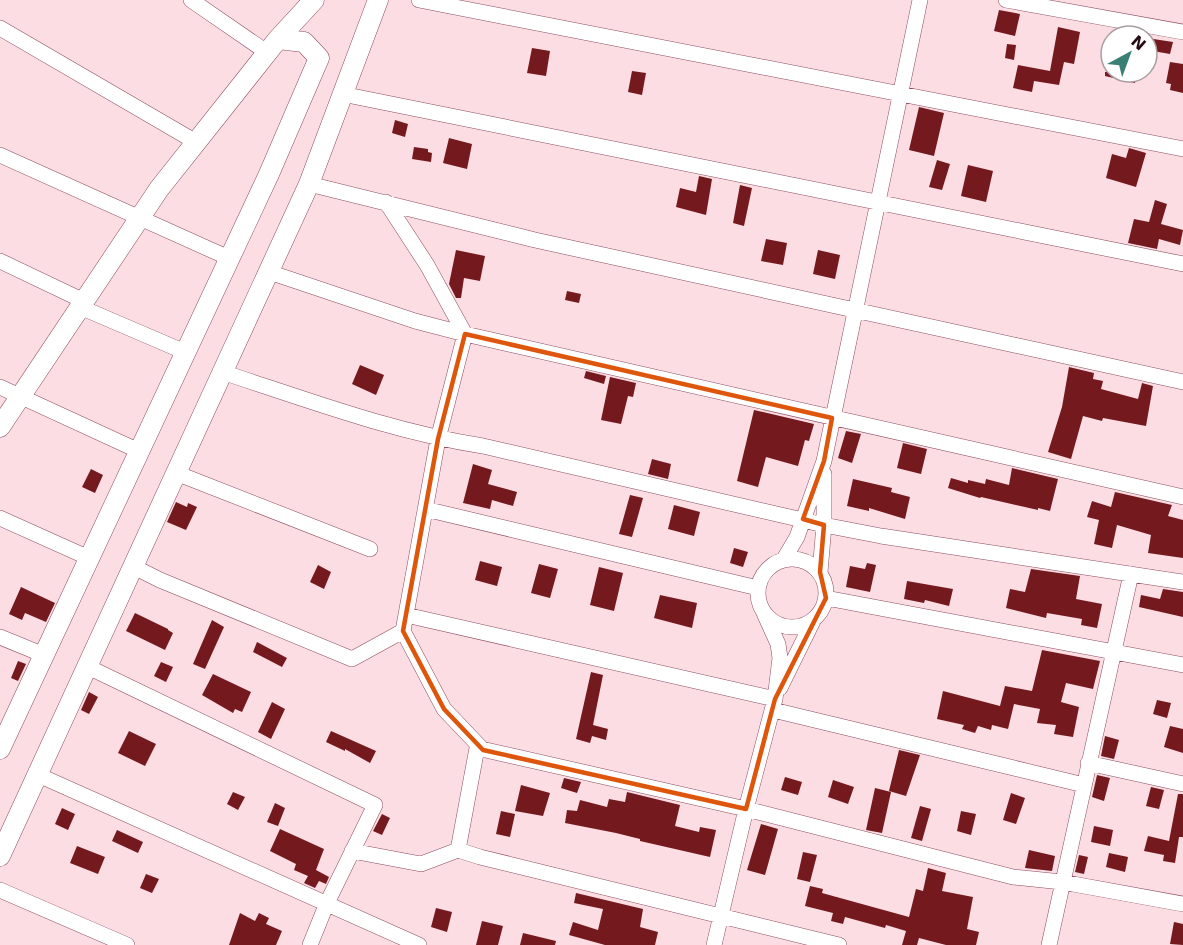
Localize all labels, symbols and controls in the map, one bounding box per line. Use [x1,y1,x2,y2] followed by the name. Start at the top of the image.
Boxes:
[1099,24,1159,84] north arrow
[1127,31,1150,55] text: N

